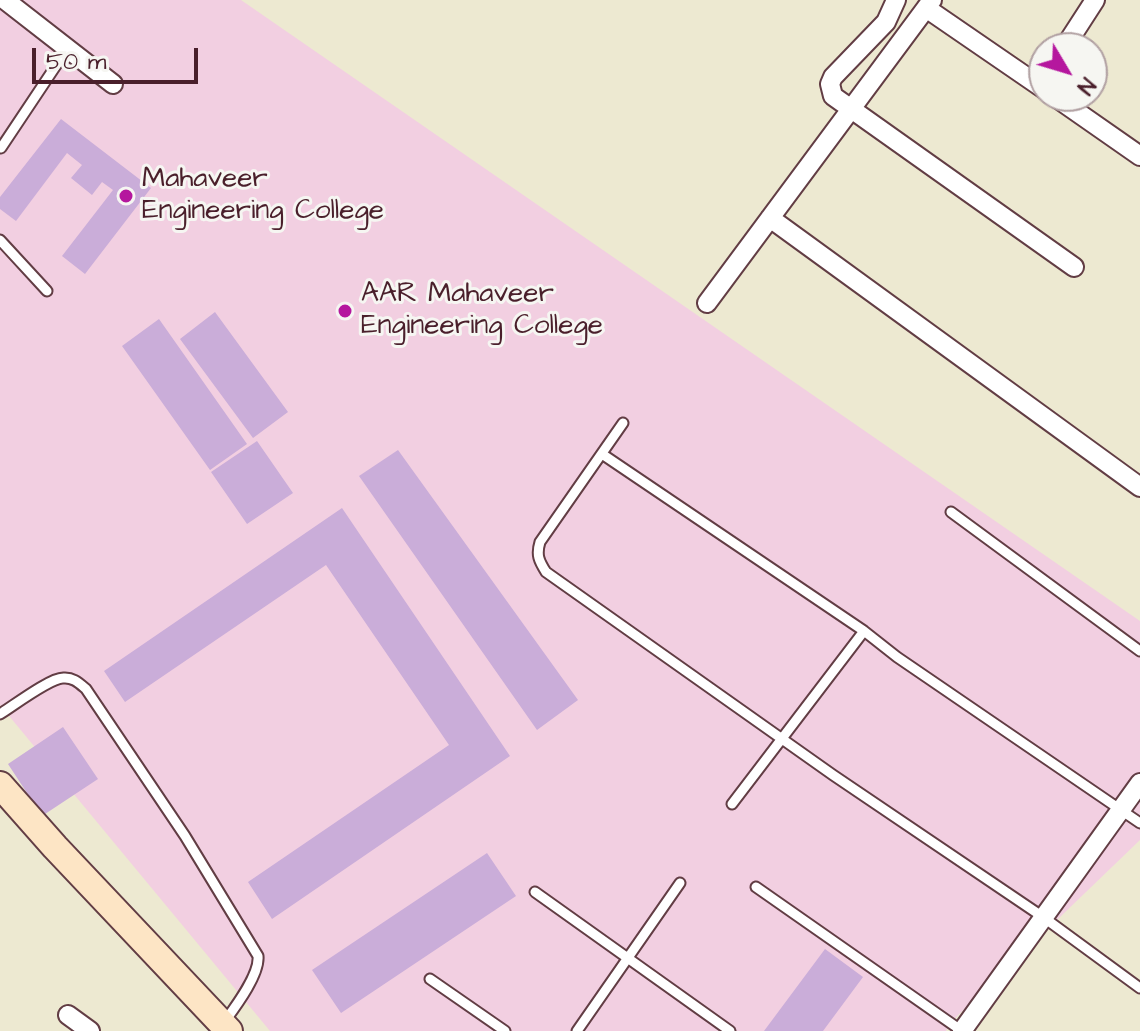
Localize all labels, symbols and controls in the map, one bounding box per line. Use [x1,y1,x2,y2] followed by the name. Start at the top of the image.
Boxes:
[36,32,202,82] scale bar
[1028,32,1108,112] north arrow
[46,45,106,79] text: 50 m
[1069,71,1102,101] text: N
[142,163,384,229] place label: Mahaveer Engineering College
[117,187,135,205] marker: Mahaveer Engineering College
[361,278,603,344] place label: AAR Mahaveer Engineering College
[336,302,354,320] marker: AAR Mahaveer Engineering College

